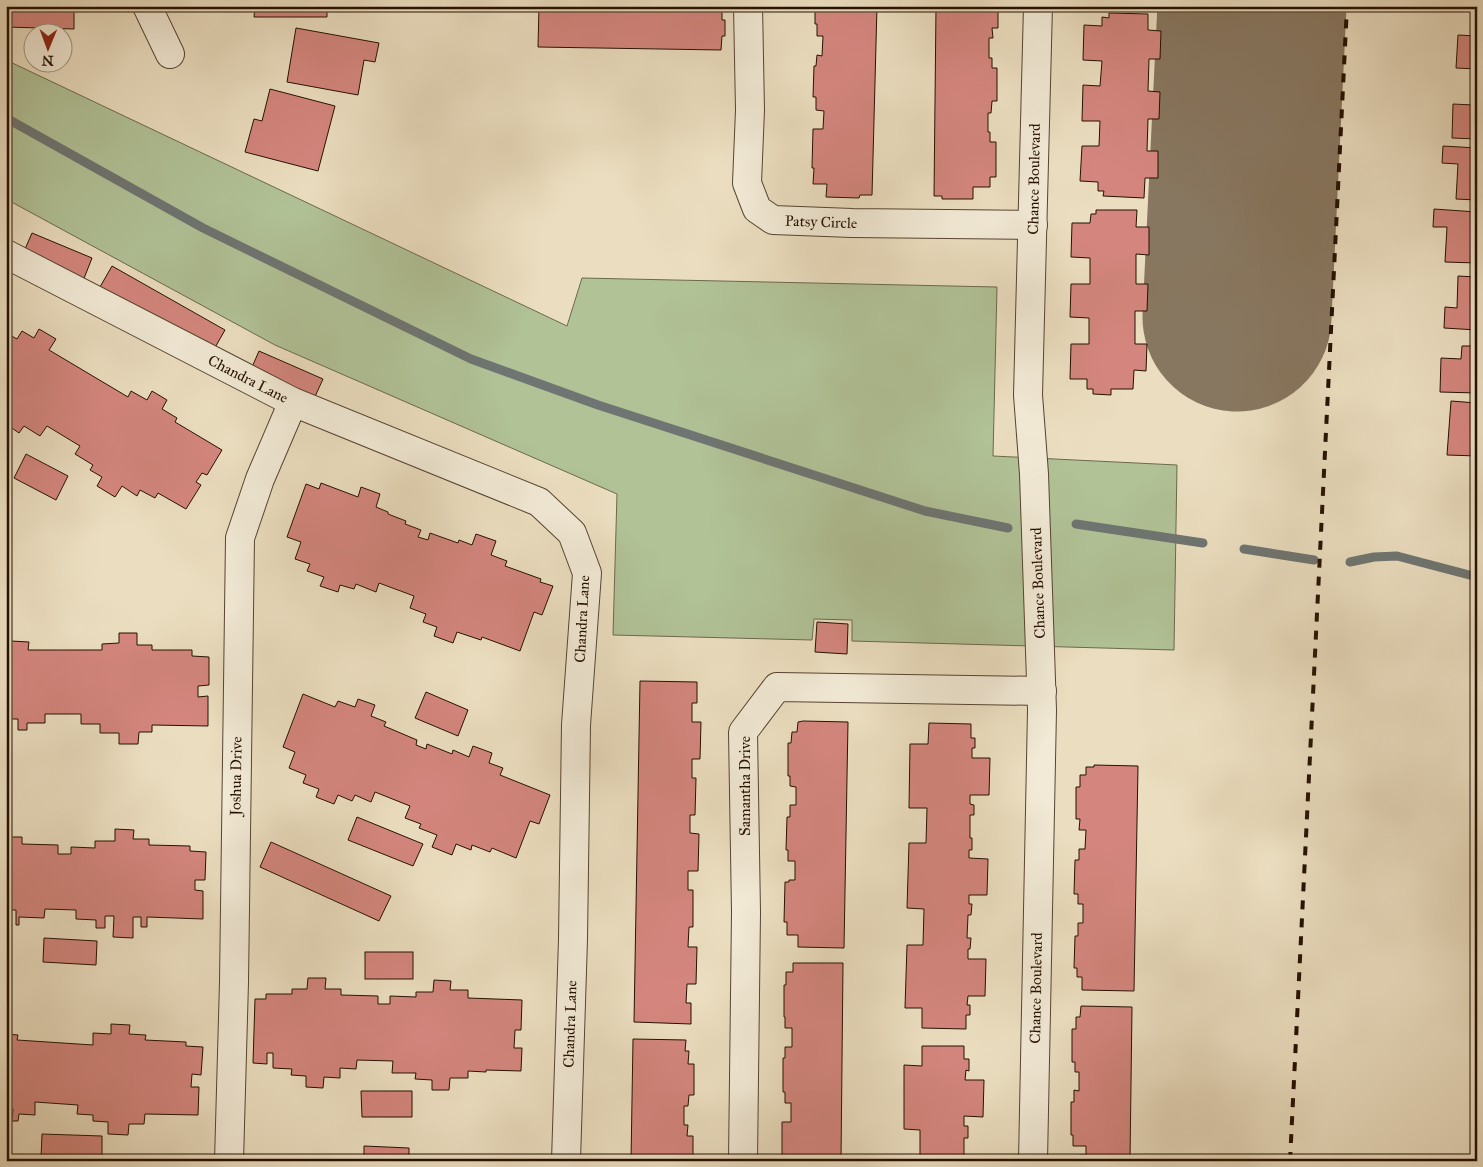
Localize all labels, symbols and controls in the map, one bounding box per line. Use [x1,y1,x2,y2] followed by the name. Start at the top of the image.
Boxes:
[22,22,72,72] north arrow
[42,52,54,69] text: N
[1024,123,1044,235] street label: Chance Boulevard
[785,212,857,232] street label: Patsy Circle
[205,351,291,407] street label: Chandra Lane
[1027,527,1049,639] street label: Chance Boulevard
[571,575,593,663] street label: Chandra Lane
[226,736,247,818] street label: Joshua Drive
[736,736,754,836] street label: Samantha Drive
[1026,932,1046,1044] street label: Chance Boulevard
[559,980,581,1068] street label: Chandra Lane

